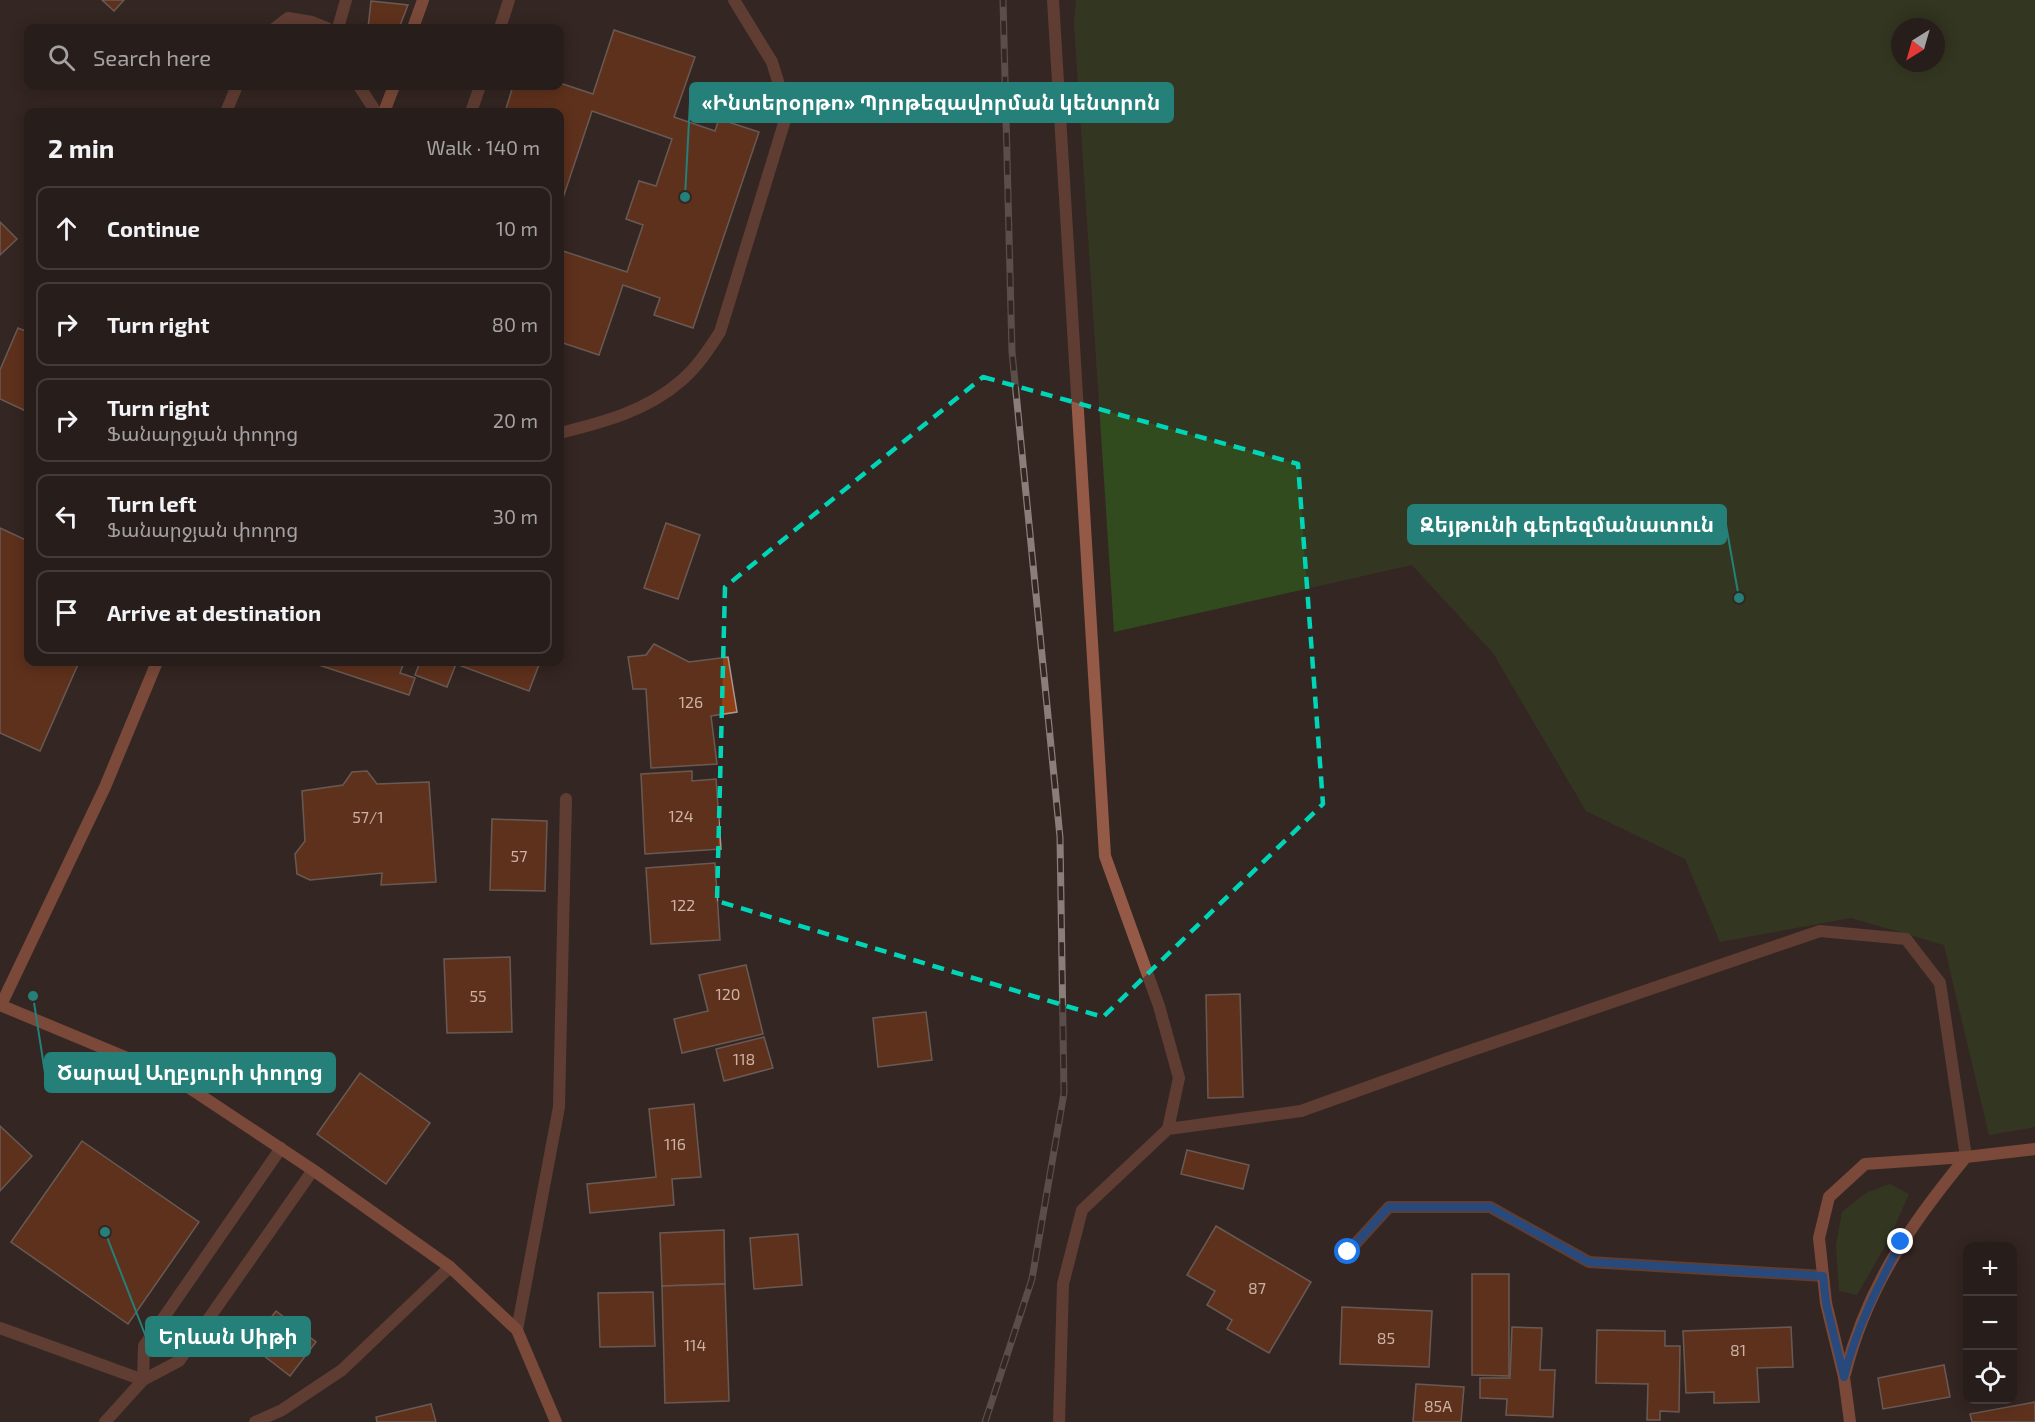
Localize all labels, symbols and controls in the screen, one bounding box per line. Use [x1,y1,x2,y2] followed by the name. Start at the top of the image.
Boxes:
[1891,18,1945,72] north arrow
[24,24,564,90] search box
[45,41,78,74] icon: search
[93,44,211,70] text: Search here
[690,83,1173,122] callout: «Ինտերօրթո» Պրոթեզավորման կենտրոն
[702,89,1160,115] text: «Ինտերօրթո» Պրոթեզավորման կենտրոն
[48,132,114,163] text: 2 min
[426,135,540,159] text: Walk · 140 m
[50,212,83,245] icon: ahead
[107,215,200,241] text: Continue
[496,216,538,240] text: 10 m
[50,308,83,341] icon: right
[107,311,209,337] text: Turn right
[492,312,538,336] text: 80 m
[107,394,209,420] text: Turn right
[50,404,83,437] icon: right
[493,408,538,432] text: 20 m
[107,421,298,445] text: Ֆանարջյան փողոց
[107,490,196,516] text: Turn left
[50,500,83,533] icon: left
[493,504,538,528] text: 30 m
[1408,505,1726,544] callout: Զեյթունի գերեզմանատուն
[1420,511,1714,537] text: Զեյթունի գերեզմանատուն
[107,517,298,541] text: Ֆանարջյան փողոց
[50,596,83,629] icon: arrive
[107,599,321,625] text: Arrive at destination
[679,692,703,711] house number: 126
[668,806,694,825] house number: 124
[352,807,384,826] house number: 57/1
[511,846,527,865] house number: 57
[671,895,695,914] house number: 122
[715,984,741,1003] house number: 120
[469,986,487,1005] house number: 55
[733,1049,755,1068] house number: 118
[45,1053,335,1092] callout: Ծարավ Աղբյուրի փողոց
[57,1059,323,1085] text: Ծարավ Աղբյուրի փողոց
[664,1134,686,1153] house number: 116
[1887,1228,1913,1254] route end
[1334,1238,1360,1264] route start
[1963,1242,2017,1404] map controls
[1963,1242,2017,1296] button: +
[1248,1278,1266,1297] house number: 87
[1963,1296,2017,1350] button: −
[146,1317,310,1356] callout: Երևան Սիթի
[158,1323,298,1349] text: Երևան Սիթի
[1377,1328,1395,1347] house number: 85
[684,1335,706,1354] house number: 114
[1730,1340,1746,1359] house number: 81
[1963,1350,2017,1404] button: locate
[1424,1396,1452,1415] house number: 85A

